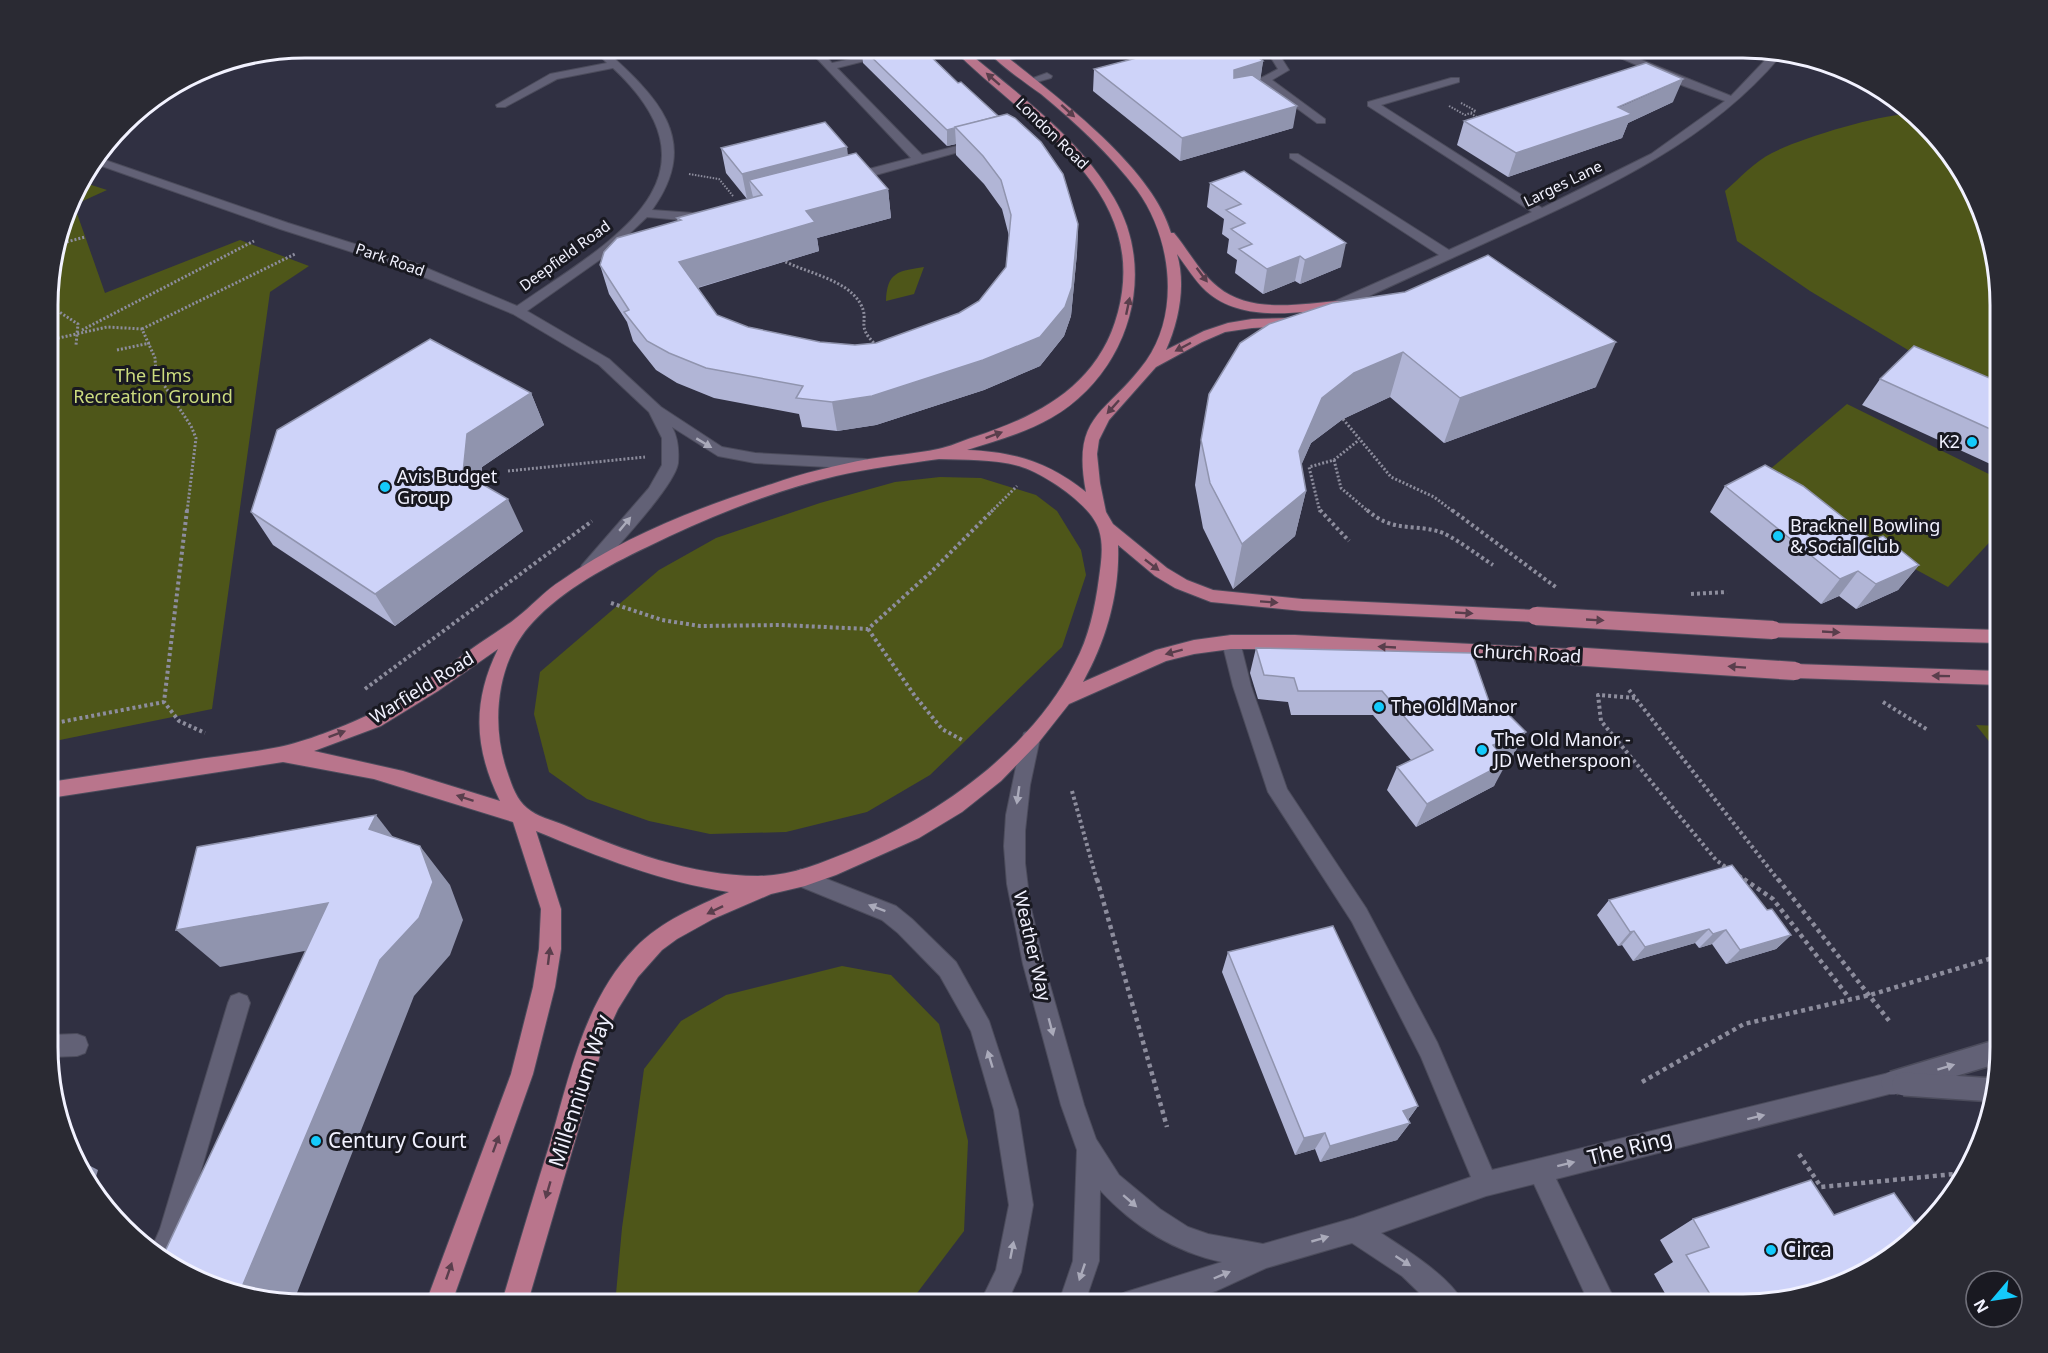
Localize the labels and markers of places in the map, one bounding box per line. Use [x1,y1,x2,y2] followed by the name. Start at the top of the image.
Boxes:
[1939,429,1960,453] place label: K2
[1965,435,1979,449] marker: K2
[397,464,498,509] place label: Avis Budget Group
[378,480,392,494] marker: Avis Budget Group
[1790,513,1940,558] place label: Bracknell Bowling & Social Club
[1771,529,1785,543] marker: Bracknell Bowling & Social Club
[1391,694,1518,718] place label: The Old Manor
[1372,700,1386,714] marker: The Old Manor
[1492,727,1631,772] place label: The Old Manor - JD Wetherspoon
[1475,743,1489,757] marker: The Old Manor - JD Wetherspoon
[328,1126,467,1154] place label: Century Court
[309,1134,323,1148] marker: Century Court
[1783,1235,1832,1263] place label: Circa
[1764,1243,1778,1257] marker: Circa

